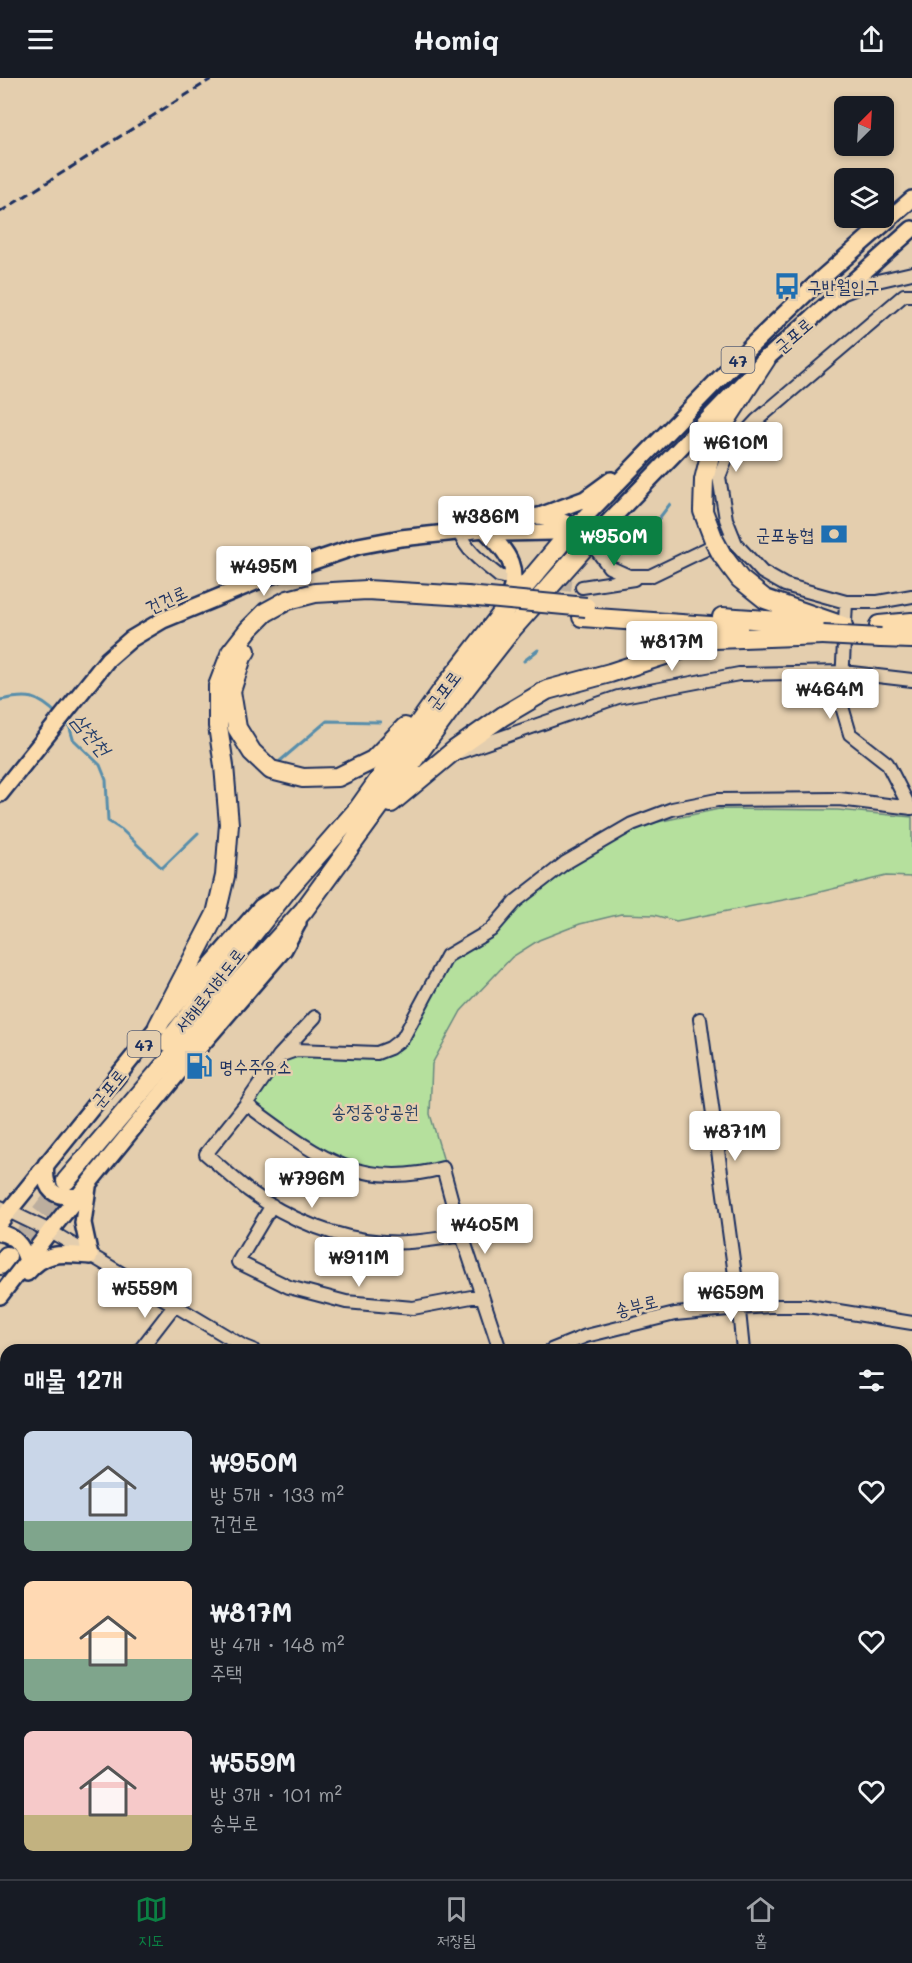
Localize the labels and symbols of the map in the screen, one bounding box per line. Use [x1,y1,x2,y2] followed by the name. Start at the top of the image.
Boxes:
[834,96,894,156] north arrow
[772,271,802,301] bus stop icon: 구반월입구
[807,274,879,298] place label: 구반월입구
[769,312,817,358] street label: 군포로
[722,347,754,373] road number: 47
[694,422,778,473] pin: ₩610M
[444,496,528,547] pin: ₩386M
[572,516,656,567] pin: ₩950M
[819,519,849,549] bank icon: 군포농협
[756,522,814,546] place label: 군포농협
[222,546,306,597] pin: ₩495M
[141,579,191,619] street label: 건건로
[630,621,714,672] pin: ₩817M
[420,665,466,715] street label: 군포로
[788,669,872,720] pin: ₩464M
[67,707,118,762] water label: 삼천천
[168,943,250,1037] street label: 서해로지하도로
[128,1031,160,1057] road number: 47
[184,1051,214,1081] fuel station icon: 명수주유소
[219,1054,291,1078] place label: 명수주유소
[85,1064,131,1112] street label: 군포로
[332,1099,418,1123] park label: 송정중앙공원
[693,1111,777,1162] pin: ₩871M
[270,1158,354,1209] pin: ₩796M
[443,1204,527,1255] pin: ₩405M
[317,1237,401,1288] pin: ₩911M
[103,1268,187,1319] pin: ₩559M
[689,1272,773,1323] pin: ₩659M
[612,1288,660,1322] street label: 송부로

